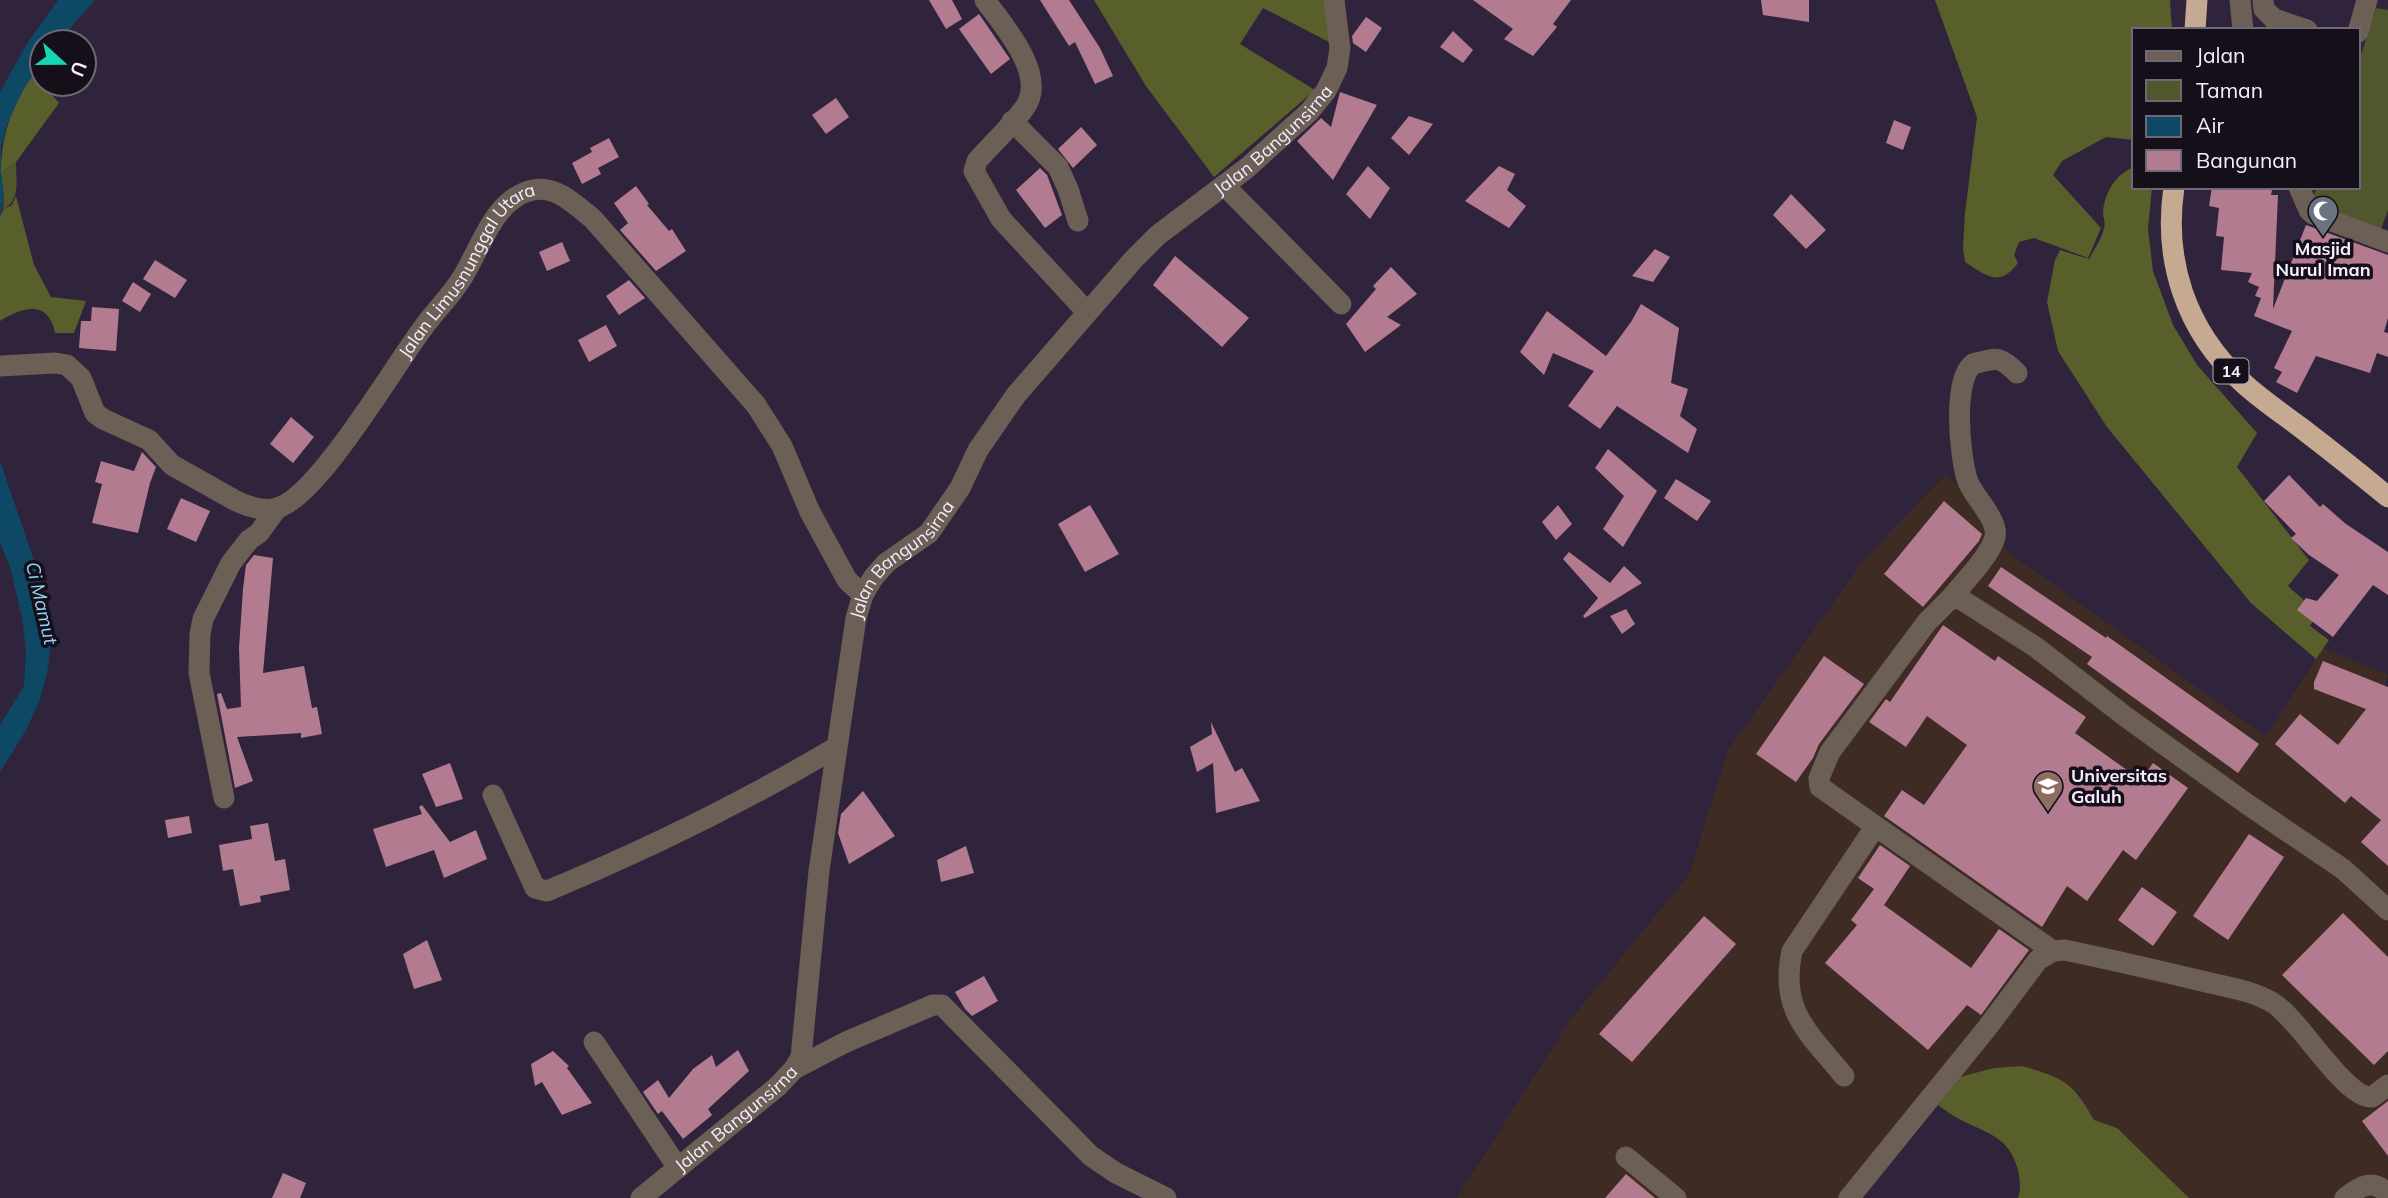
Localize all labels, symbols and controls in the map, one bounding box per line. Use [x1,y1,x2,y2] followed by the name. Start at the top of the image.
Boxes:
[28,28,98,98] north arrow
[2132,28,2360,189] legend
[2196,42,2245,68] text: Jalan
[65,58,93,80] text: U
[2196,77,2263,103] text: Taman
[1209,80,1337,200] street label: Jalan Bangunsirna
[2196,112,2224,138] text: Air
[2196,147,2297,173] text: Bangunan
[393,178,538,363] street label: Jalan Limusnunggal Utara
[2306,194,2340,238] mosque icon: Masjid Nurul Iman
[2275,237,2371,281] place label: Masjid Nurul Iman
[2214,358,2248,384] road number: 14
[844,496,959,622] street label: Jalan Bangunsirna
[21,559,63,648] water label: Ci Mamut
[2071,764,2167,808] place label: Universitas Galuh
[2031,769,2065,813] school or university icon: Universitas Galuh
[670,1060,802,1177] street label: Jalan Bangunsirna

